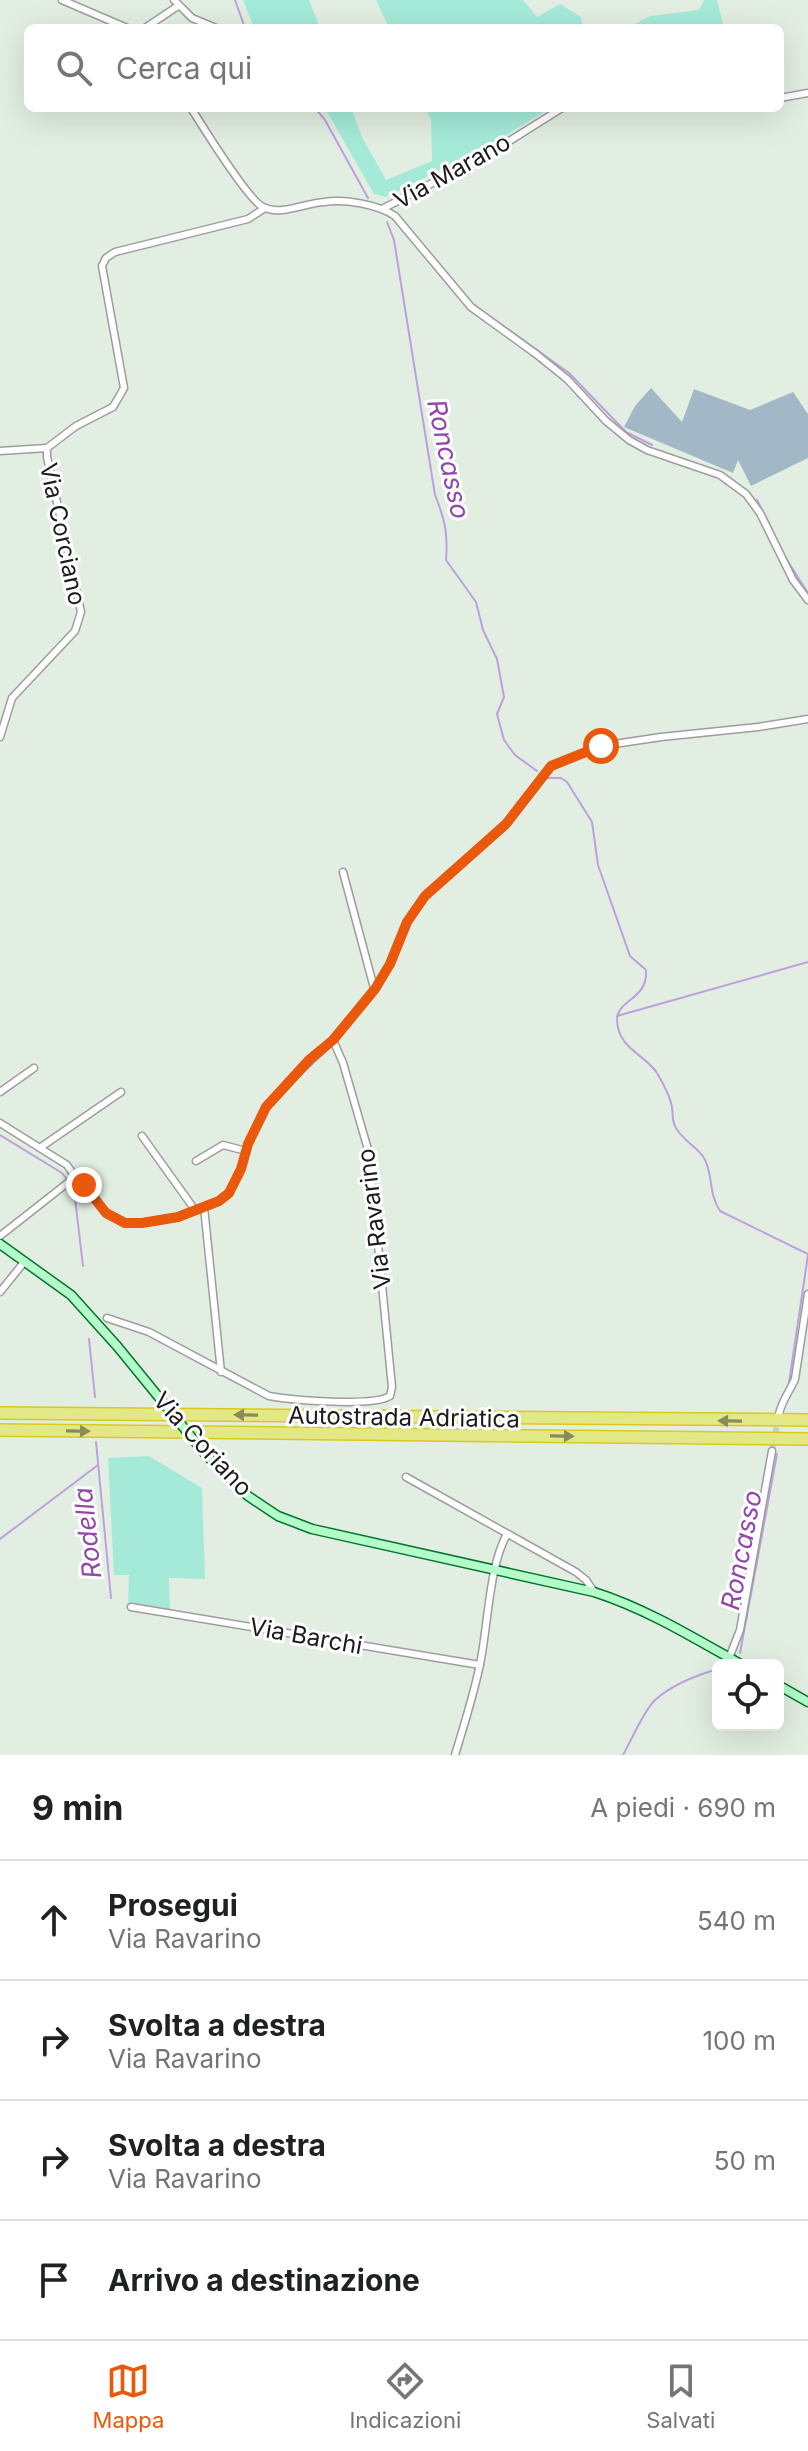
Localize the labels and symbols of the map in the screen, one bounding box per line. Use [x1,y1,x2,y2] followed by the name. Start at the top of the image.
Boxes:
[389,127,515,215] street label: Via Marano
[421,397,477,521] water label: Roncasso
[34,460,92,608] street label: Via Corciano
[583,728,619,764] route start
[351,1147,397,1291] street label: Via Ravarino
[66,1167,102,1203] route end
[147,1386,259,1502] street label: Via Coriano
[288,1400,520,1434] street label: Autostrada Adriatica
[233,1409,258,1421] one-way arrow
[717,1415,742,1427] one-way arrow
[66,1425,91,1437] one-way arrow
[550,1430,575,1443] one-way arrow
[67,1486,107,1580] water label: Rodella
[714,1488,768,1612] water label: Roncasso
[247,1612,365,1660] street label: Via Barchi

